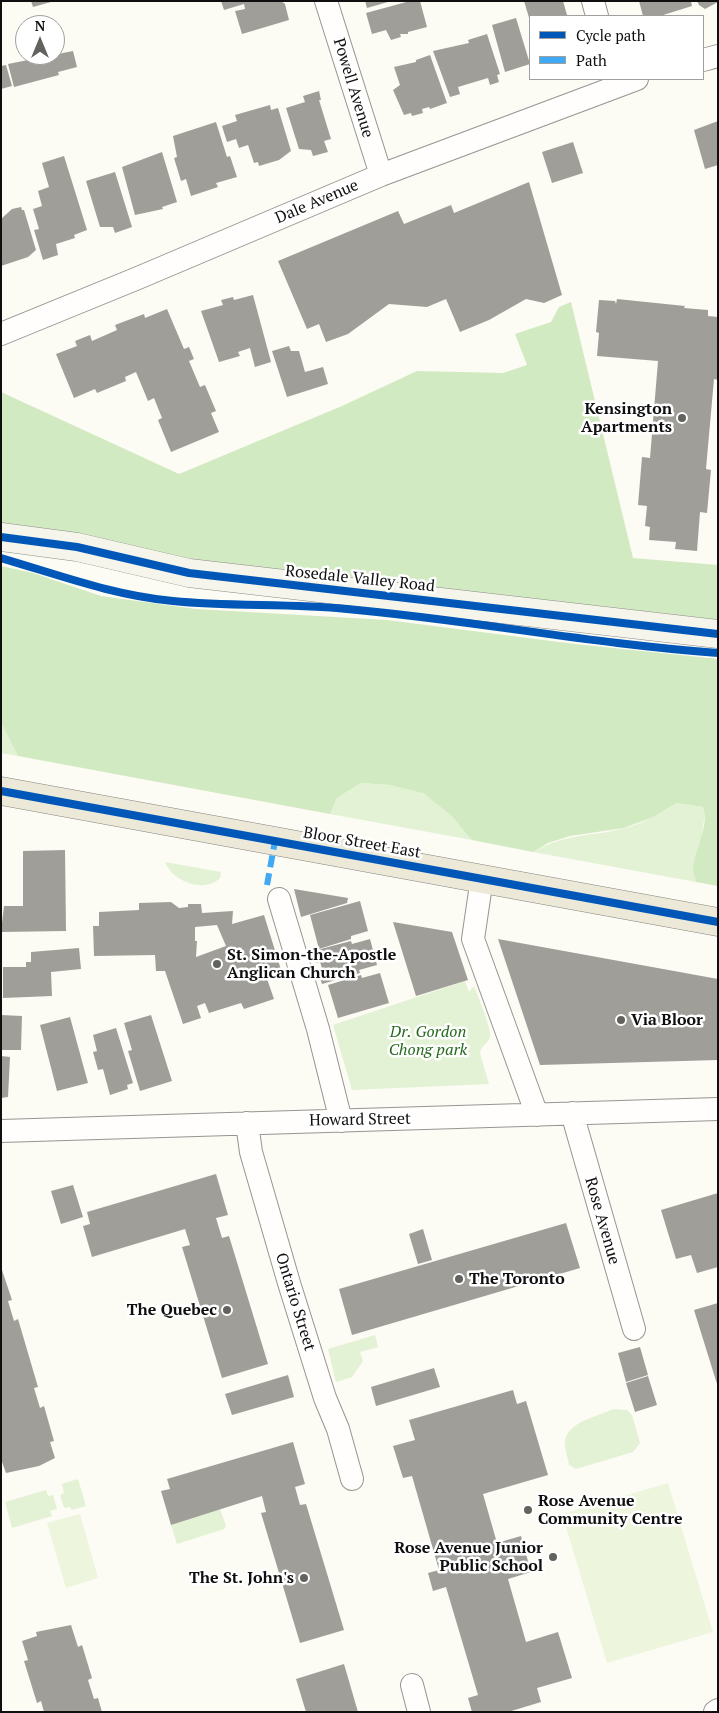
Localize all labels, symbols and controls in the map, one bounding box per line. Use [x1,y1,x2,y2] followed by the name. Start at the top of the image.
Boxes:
[15,15,65,65] north arrow
[529,15,704,80] legend
[35,16,45,35] text: N
[576,25,646,45] text: Cycle path
[329,36,377,140] street label: Powell Avenue
[576,50,607,70] text: Path
[272,176,362,228] street label: Dale Avenue
[581,399,672,437] place label: Kensington Apartments
[676,412,688,424] marker: Kensington Apartments
[284,562,436,596] street label: Rosedale Valley Road
[302,823,422,863] street label: Bloor Street East
[227,945,396,983] place label: St. Simon-the-Apostle Anglican Church
[211,958,223,970] marker: St. Simon-the-Apostle Anglican Church
[631,1010,703,1030] place label: Via Bloor
[615,1014,627,1026] marker: Via Bloor
[389,1022,467,1060] park label: Dr. Gordon Chong park
[309,1110,411,1130] street label: Howard Street
[580,1175,624,1267] street label: Rose Avenue
[271,1251,319,1353] street label: Ontario Street
[469,1269,565,1289] place label: The Toronto
[453,1273,465,1285] marker: The Toronto
[127,1300,217,1320] place label: The Quebec
[221,1304,233,1316] marker: The Quebec
[538,1491,683,1529] place label: Rose Avenue Community Centre
[522,1504,534,1516] marker: Rose Avenue Community Centre
[394,1538,543,1576] place label: Rose Avenue Junior Public School
[547,1551,559,1563] marker: Rose Avenue Junior Public School
[189,1568,294,1588] place label: The St. John's
[298,1572,310,1584] marker: The St. John's

